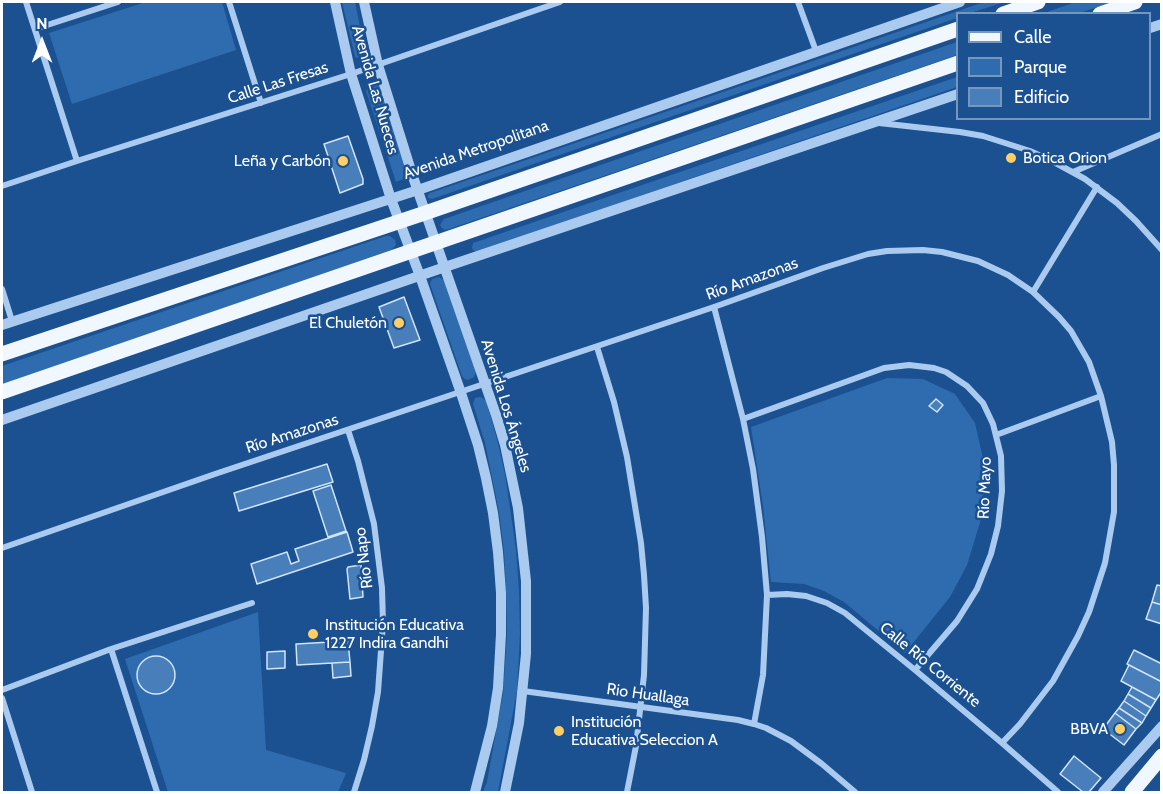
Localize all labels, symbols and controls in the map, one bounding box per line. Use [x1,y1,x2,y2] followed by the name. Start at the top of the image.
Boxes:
[12,12,72,72] north arrow
[956,12,1151,120] legend
[36,14,48,33] text: N
[347,23,403,157] street label: Avenida Las Nueces
[1014,26,1051,48] text: Calle
[1014,56,1067,78] text: Parque
[225,58,331,108] street label: Calle Las Fresas
[1014,86,1069,108] text: Edificio
[401,116,551,184] street label: Avenida Metropolitana
[1023,148,1107,168] place label: Botica Orion
[234,151,331,171] place label: Leña y Carbón
[1004,151,1018,165] marker: Botica Orion
[336,154,350,168] marker: Leña y Carbón
[703,254,801,304] street label: Río Amazonas
[309,313,387,333] place label: El Chuletón
[392,316,406,330] marker: El Chuletón
[477,337,535,475] street label: Avenida Los Ángeles
[243,410,341,458] street label: Río Amazonas
[974,457,996,519] street label: Río Mayo
[351,526,377,590] street label: Río Napo
[325,615,464,653] place label: Institución Educativa 1227 Indira Gandhi
[876,618,984,712] street label: Calle Río Corriente
[306,627,320,641] marker: Institución Educativa 1227 Indira Gandhi
[605,680,691,710] street label: Rio Huallaga
[571,712,718,750] place label: Institución Educativa Seleccion A
[1070,719,1108,739] place label: BBVA
[1113,722,1127,736] marker: BBVA
[552,724,566,738] marker: Institución Educativa Seleccion A

